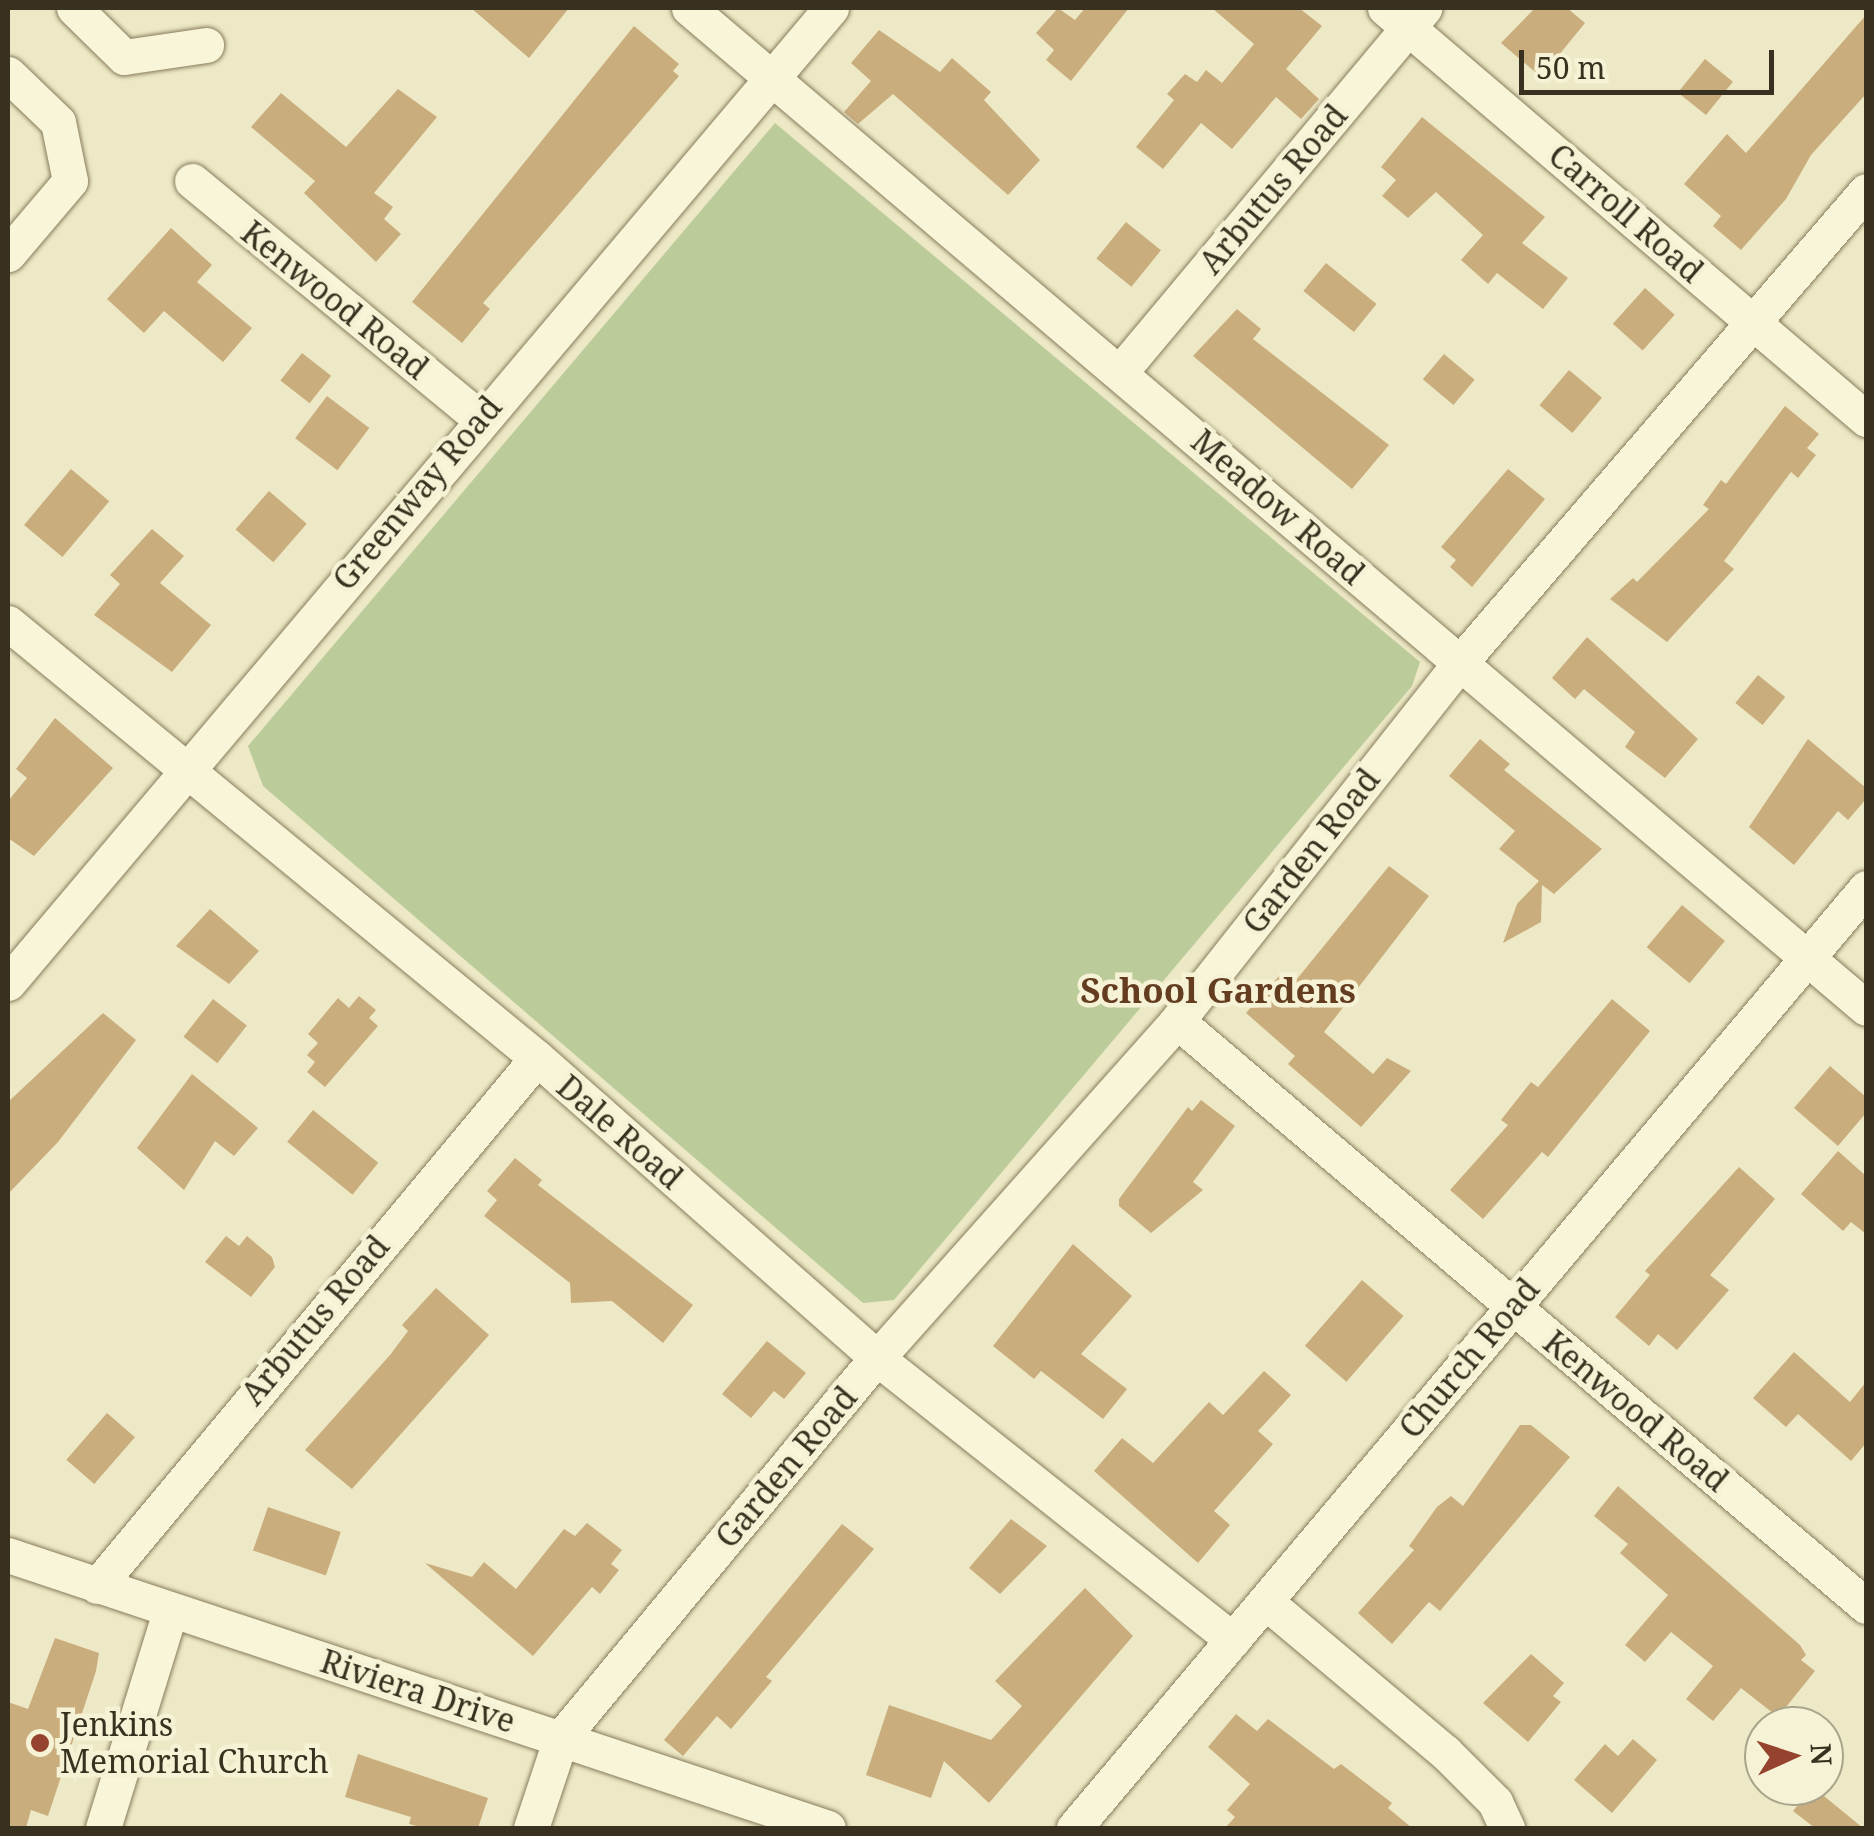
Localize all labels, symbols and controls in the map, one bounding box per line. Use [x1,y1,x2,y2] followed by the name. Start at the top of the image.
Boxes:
[1524,30,1779,92] scale bar
[1536,47,1606,88] text: 50 m
[1191,97,1355,281] street label: Arbutus Road
[1541,136,1711,290] street label: Carroll Road
[234,213,436,387] street label: Kenwood Road
[325,388,509,598] street label: Greenway Road
[1184,422,1372,592] street label: Meadow Road
[1235,761,1387,941] street label: Garden Road
[1080,969,1356,1011] district label: School Gardens
[549,1067,691,1197] street label: Dale Road
[233,1228,397,1412] street label: Arbutus Road
[1391,1270,1547,1446] street label: Church Road
[1536,1323,1736,1499] street label: Kenwood Road
[707,1379,865,1555] street label: Garden Road
[316,1642,520,1740] street label: Riviera Drive
[60,1706,329,1781] place label: Jenkins Memorial Church
[1744,1706,1844,1806] north arrow
[29,1732,51,1754] marker: Jenkins Memorial Church
[1802,1743,1842,1767] text: N

